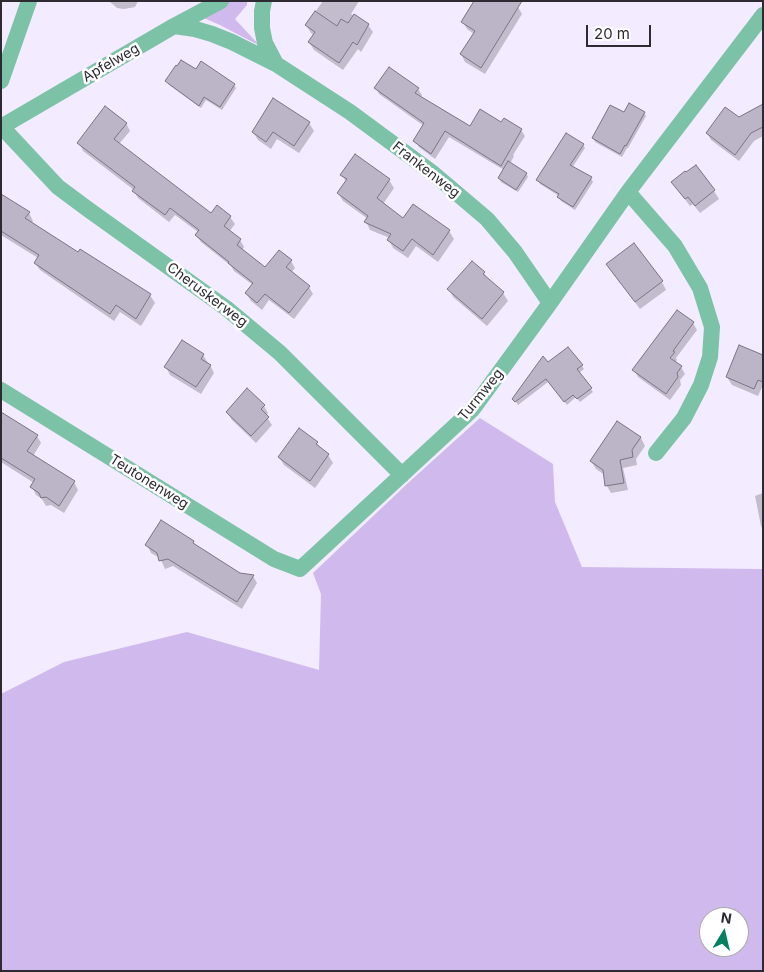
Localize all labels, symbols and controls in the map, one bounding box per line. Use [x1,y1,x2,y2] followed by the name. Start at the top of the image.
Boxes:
[589,15,654,47] scale bar
[594,24,630,43] text: 20 m
[80,40,142,86] street label: Apfelweg
[389,138,463,202] street label: Frankenweg
[163,259,251,331] street label: Cheruskerweg
[455,366,507,424] street label: Turmweg
[106,451,192,513] street label: Teutonenweg
[699,907,749,957] north arrow
[720,908,733,927] text: N

